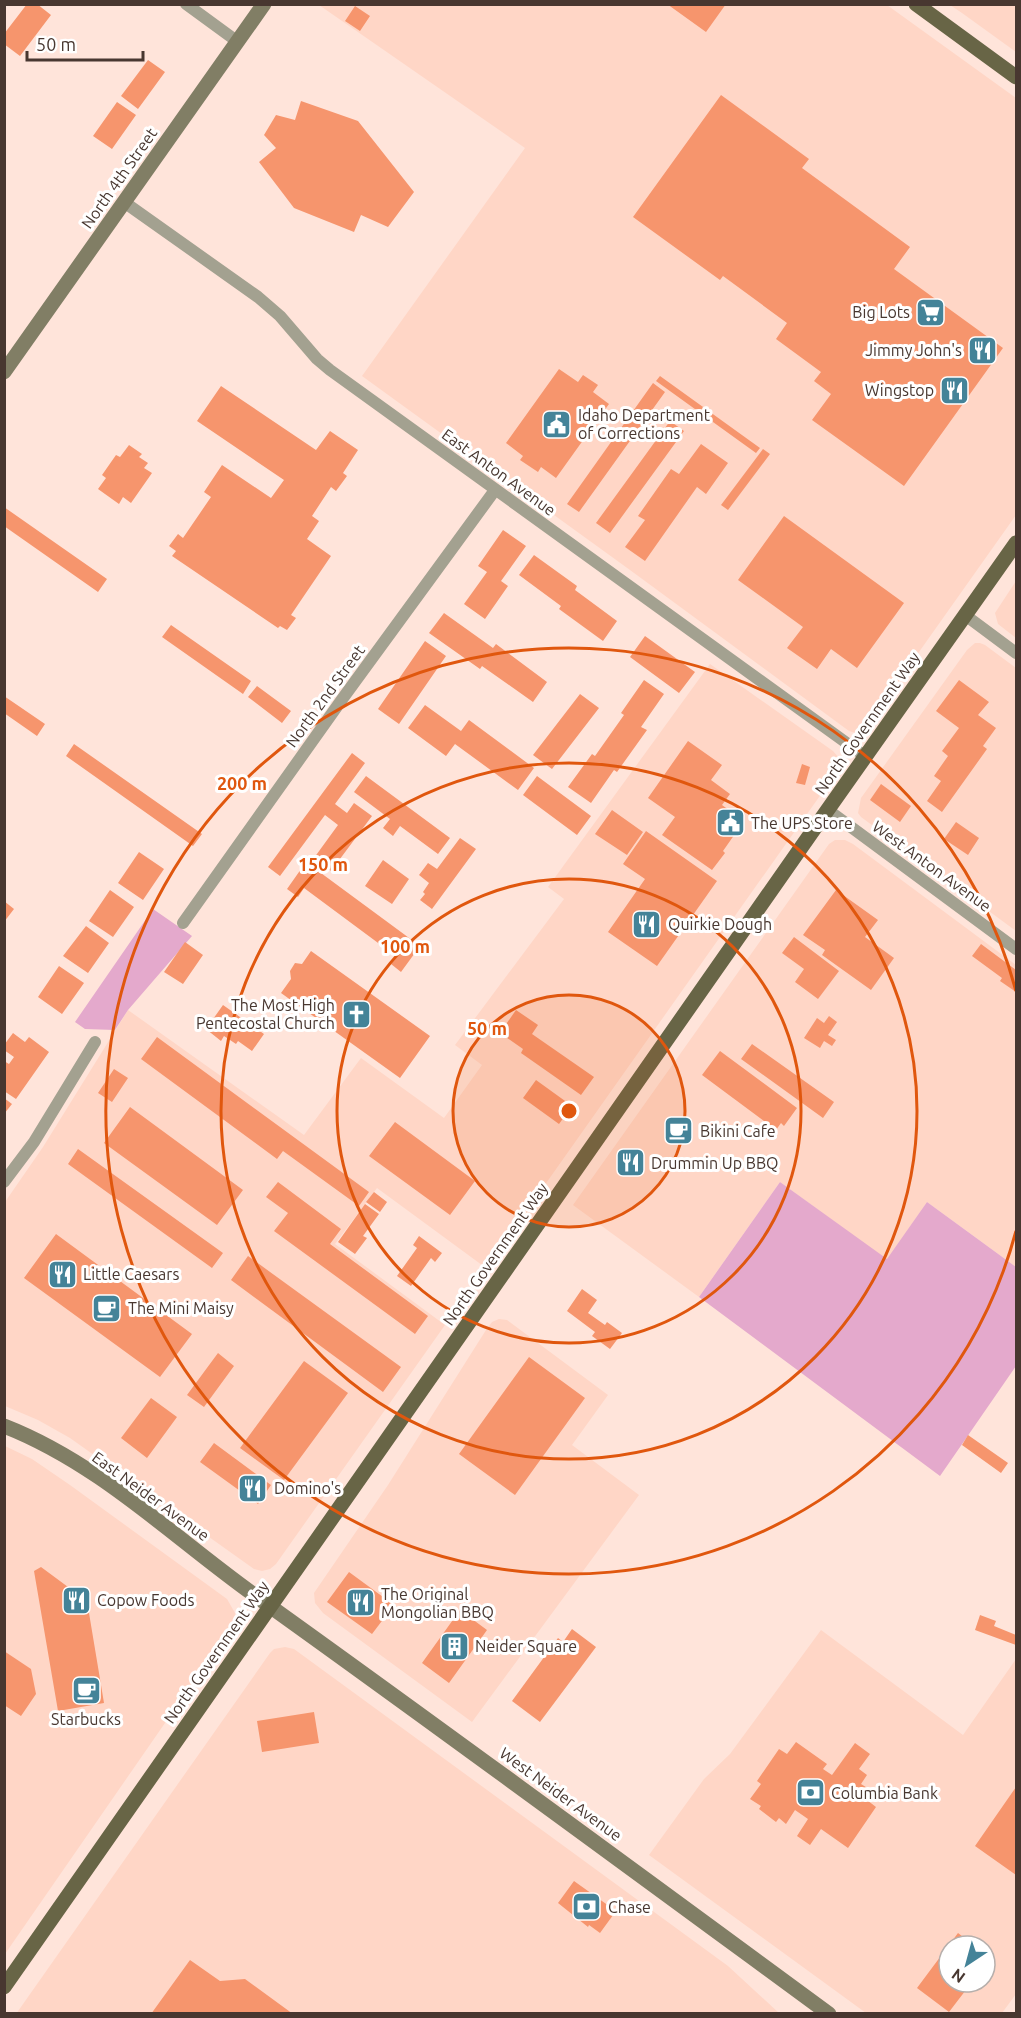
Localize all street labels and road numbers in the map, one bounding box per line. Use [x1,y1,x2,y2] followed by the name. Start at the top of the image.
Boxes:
[78,124,161,232] street label: North 4th Street
[439,425,559,519] street label: East Anton Avenue
[282,641,368,751] street label: North 2nd Street
[811,648,923,798] street label: North Government Way
[869,817,995,915] street label: West Anton Avenue
[439,1179,551,1329] street label: North Government Way
[89,1448,213,1544] street label: East Neider Avenue
[160,1577,272,1727] street label: North Government Way
[497,1744,625,1844] street label: West Neider Avenue

